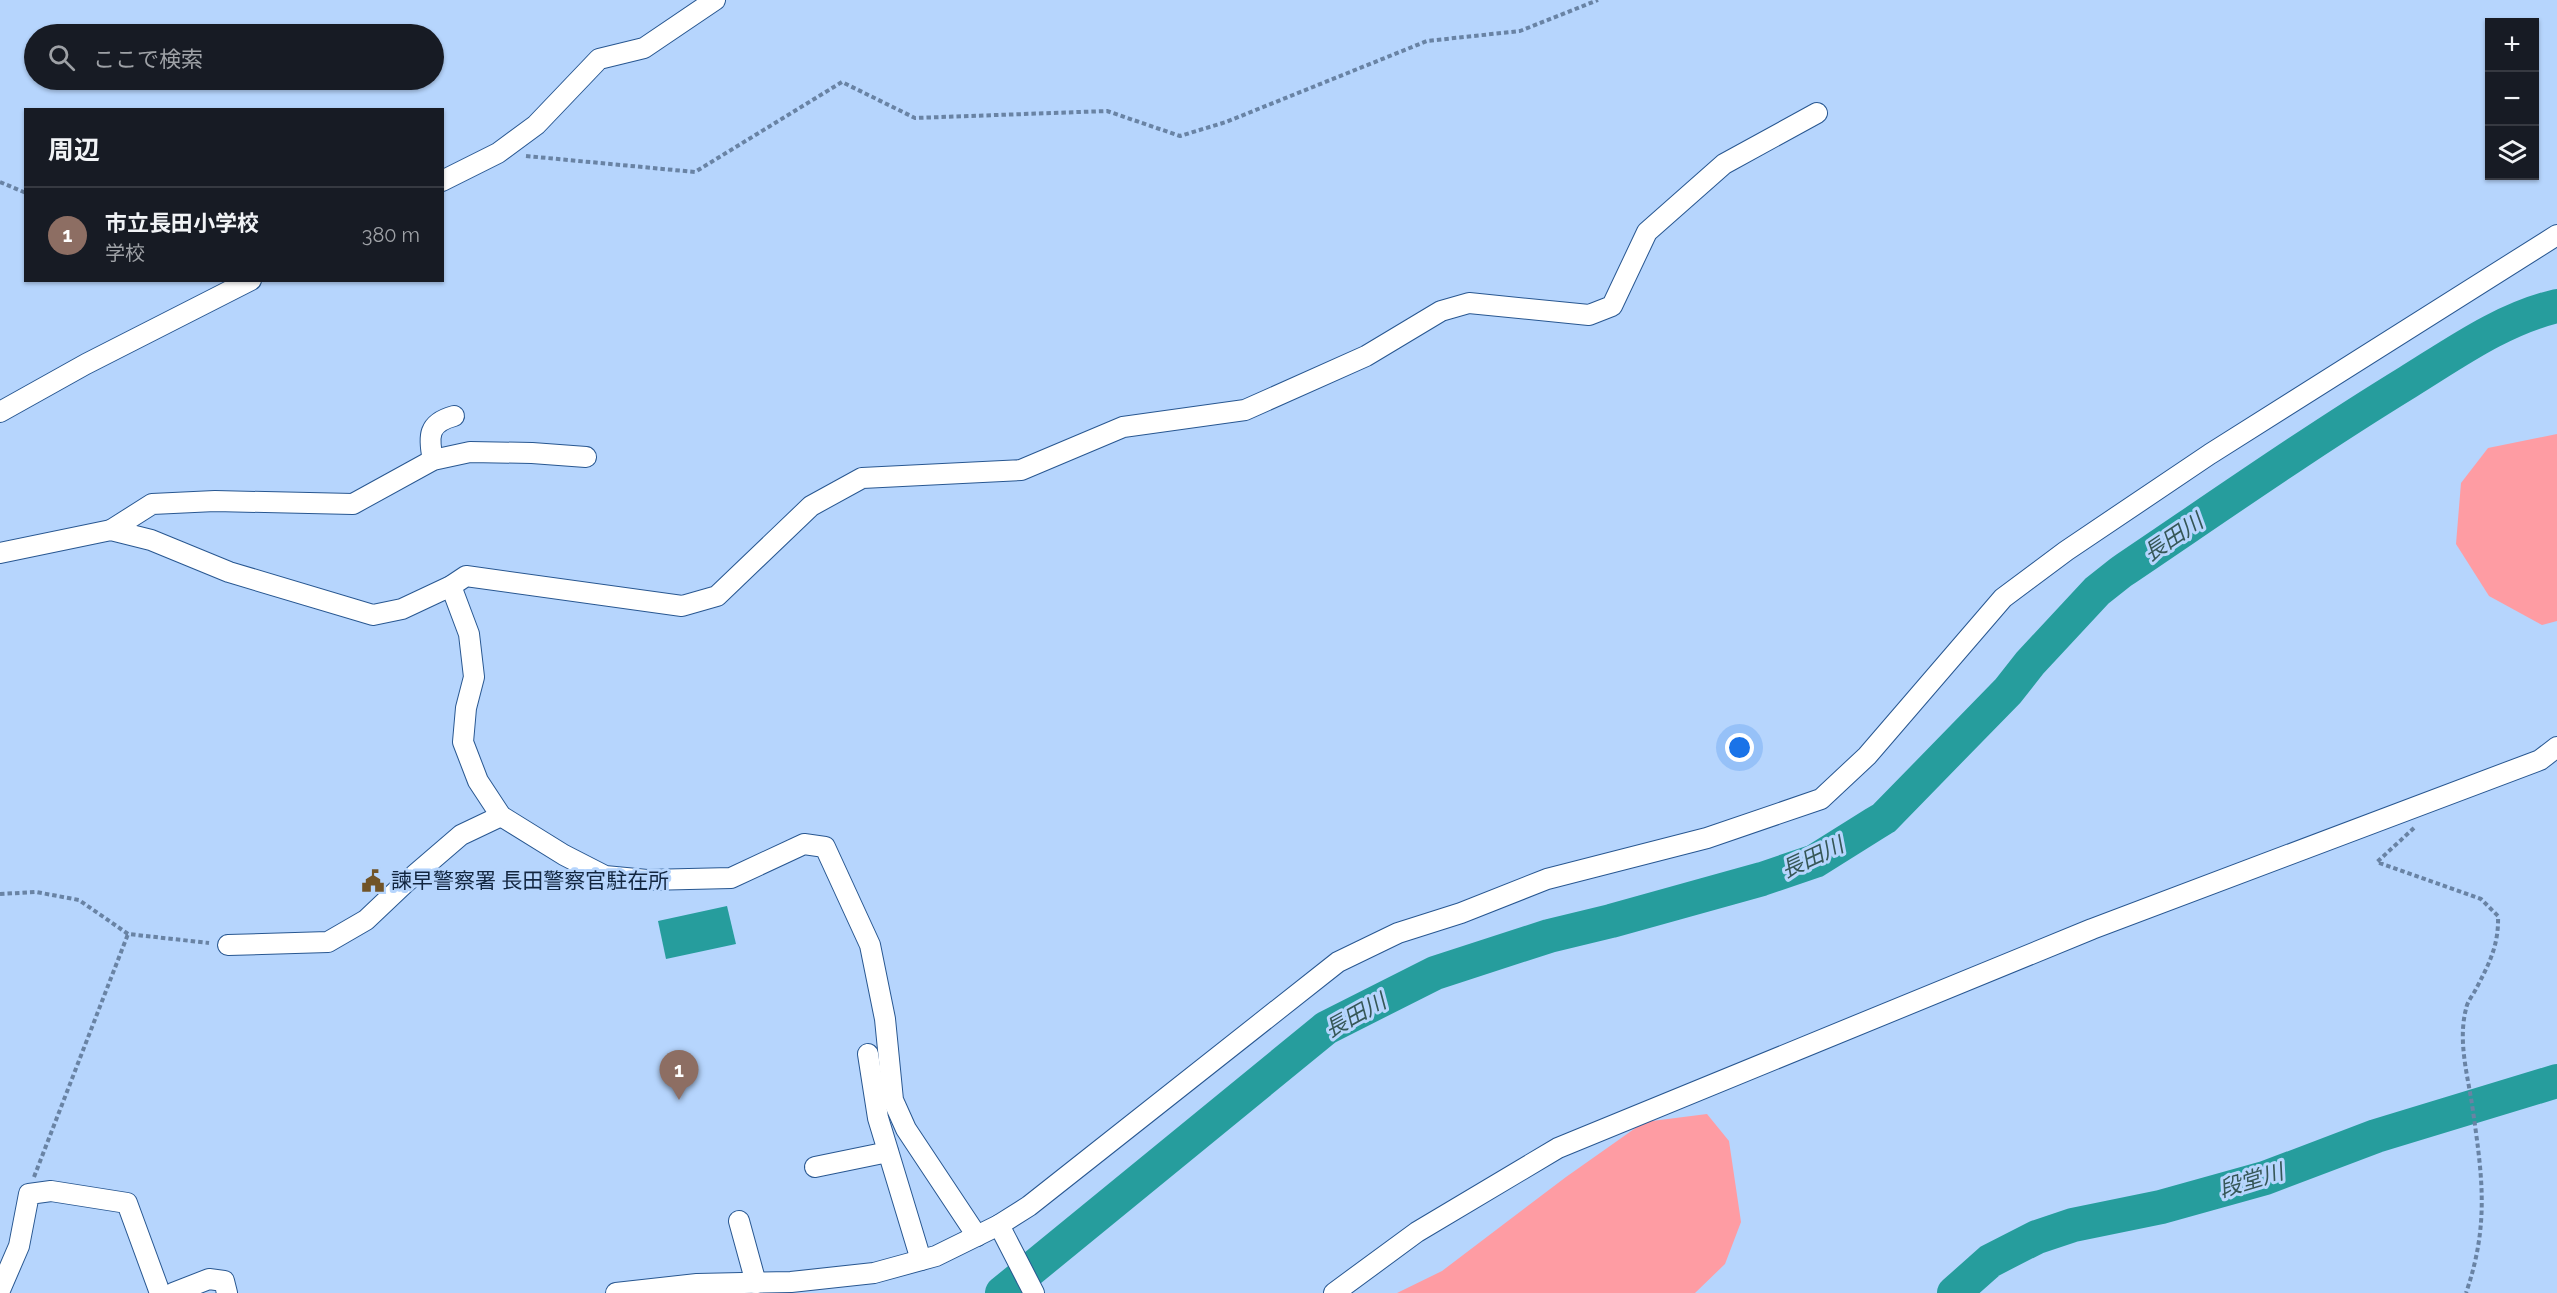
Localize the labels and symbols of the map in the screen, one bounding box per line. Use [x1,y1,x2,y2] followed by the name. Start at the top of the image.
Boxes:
[2138,507,2209,566] water label: 長田川
[1725,733,1754,762] your location
[1777,830,1849,883] water label: 長田川
[360,868,386,894] public building icon: 諫早警察署 長田警察官駐在所
[391,868,669,893] place label: 諫早警察署 長田警察官駐在所
[1320,987,1392,1042] water label: 長田川
[660,1050,698,1100] pin: 1
[2216,1157,2288,1202] water label: 段堂川

